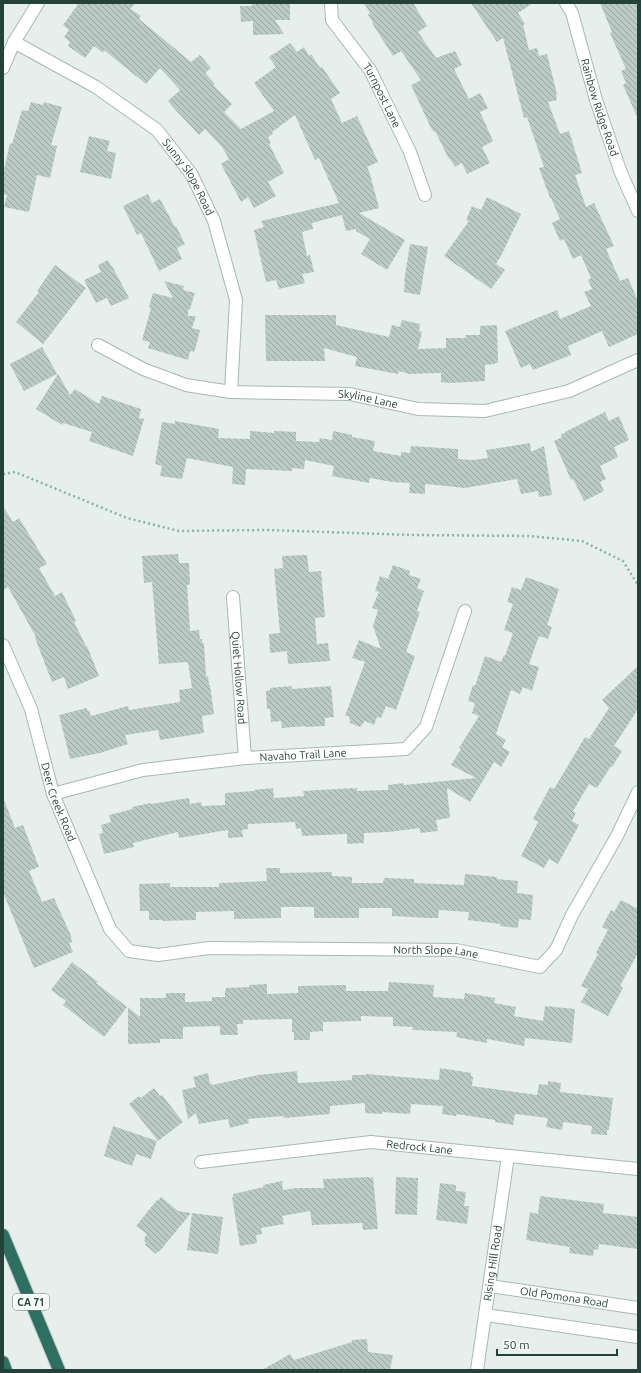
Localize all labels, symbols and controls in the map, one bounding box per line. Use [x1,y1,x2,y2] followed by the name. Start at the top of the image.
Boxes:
[579,57,621,158] street label: Rainbow Ridge Road
[361,61,403,130] street label: Turnpost Lane
[160,136,216,217] street label: Sunny Slope Road
[338,388,399,410] street label: Skyline Lane
[230,631,248,725] street label: Quiet Hollow Road
[259,746,347,763] street label: Navaho Trail Lane
[39,761,78,843] street label: Deer Creek Road
[393,943,479,960] street label: North Slope Lane
[386,1138,453,1156] street label: Redrock Lane
[481,1225,504,1302] street label: Rising Hill Road
[519,1285,609,1310] street label: Old Pomona Road
[13,1294,49,1310] road number: CA 71
[497,1331,617,1357] scale bar
[503,1338,530,1351] text: 50 m

